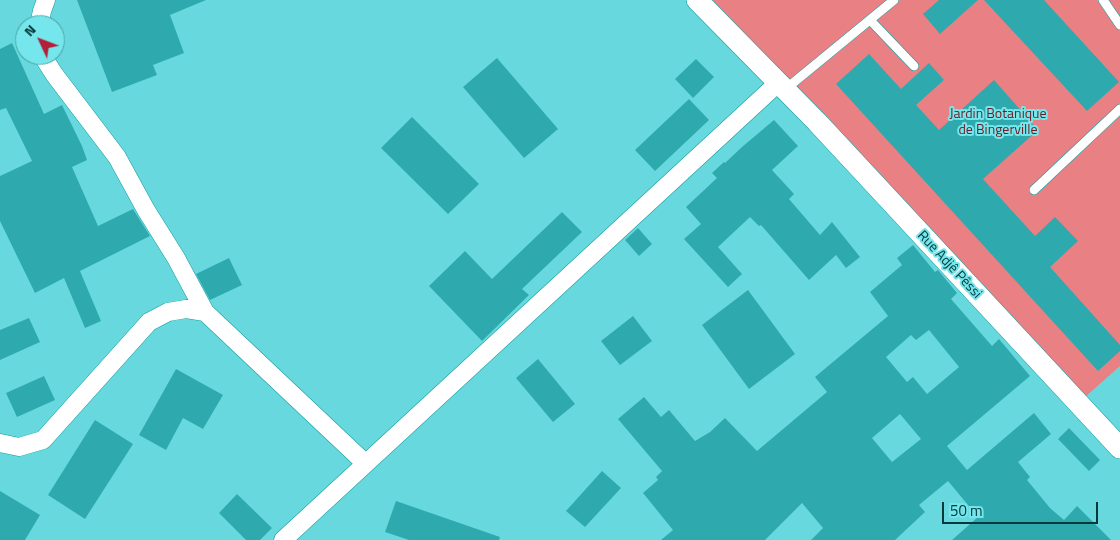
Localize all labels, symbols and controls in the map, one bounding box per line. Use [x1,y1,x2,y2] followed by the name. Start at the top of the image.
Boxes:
[15,15,65,65] north arrow
[18,19,40,41] text: N
[949,107,1047,140] park label: Jardin Botanique de Bingerville
[913,228,985,302] street label: Rue Adjê Pêssi
[945,492,1101,524] scale bar
[950,499,983,522] text: 50 m

